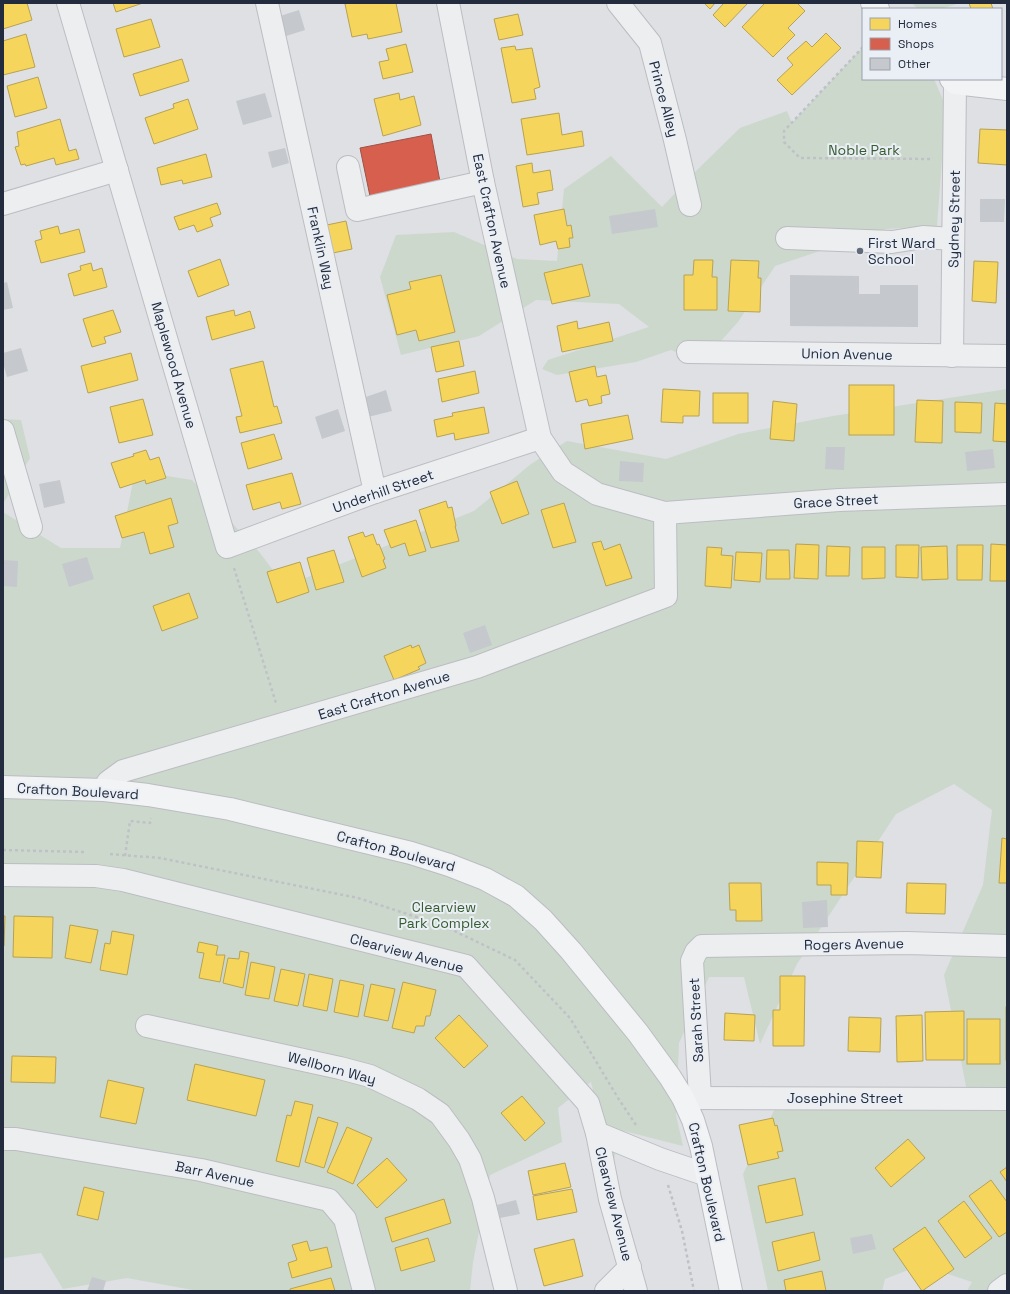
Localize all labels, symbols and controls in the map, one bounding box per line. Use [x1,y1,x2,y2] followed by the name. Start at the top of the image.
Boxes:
[862,8,1002,80] legend
[898,16,937,32] text: Homes
[898,36,934,52] text: Shops
[898,56,931,72] text: Other
[645,59,683,139] street label: Prince Alley
[828,141,900,159] park label: Noble Park
[469,152,515,290] street label: East Crafton Avenue
[944,170,964,268] street label: Sydney Street
[303,205,339,291] street label: Franklin Way
[868,234,935,268] place label: First Ward School
[855,246,865,256] marker: First Ward School
[147,300,201,430] street label: Maplewood Avenue
[801,344,893,364] street label: Union Avenue
[330,465,436,517] street label: Underhill Street
[793,490,879,512] street label: Grace Street
[316,666,452,724] street label: East Crafton Avenue
[17,779,139,803] street label: Crafton Boulevard
[335,827,457,875] street label: Crafton Boulevard
[399,898,489,932] park label: Clearview Park Complex
[348,929,466,977] street label: Clearview Avenue
[804,934,904,954] street label: Rogers Avenue
[685,977,707,1063] street label: Sarah Street
[286,1048,378,1088] street label: Wellborn Way
[787,1089,903,1107] street label: Josephine Street
[685,1121,729,1243] street label: Crafton Boulevard
[591,1145,637,1263] street label: Clearview Avenue
[174,1157,256,1191] street label: Barr Avenue

